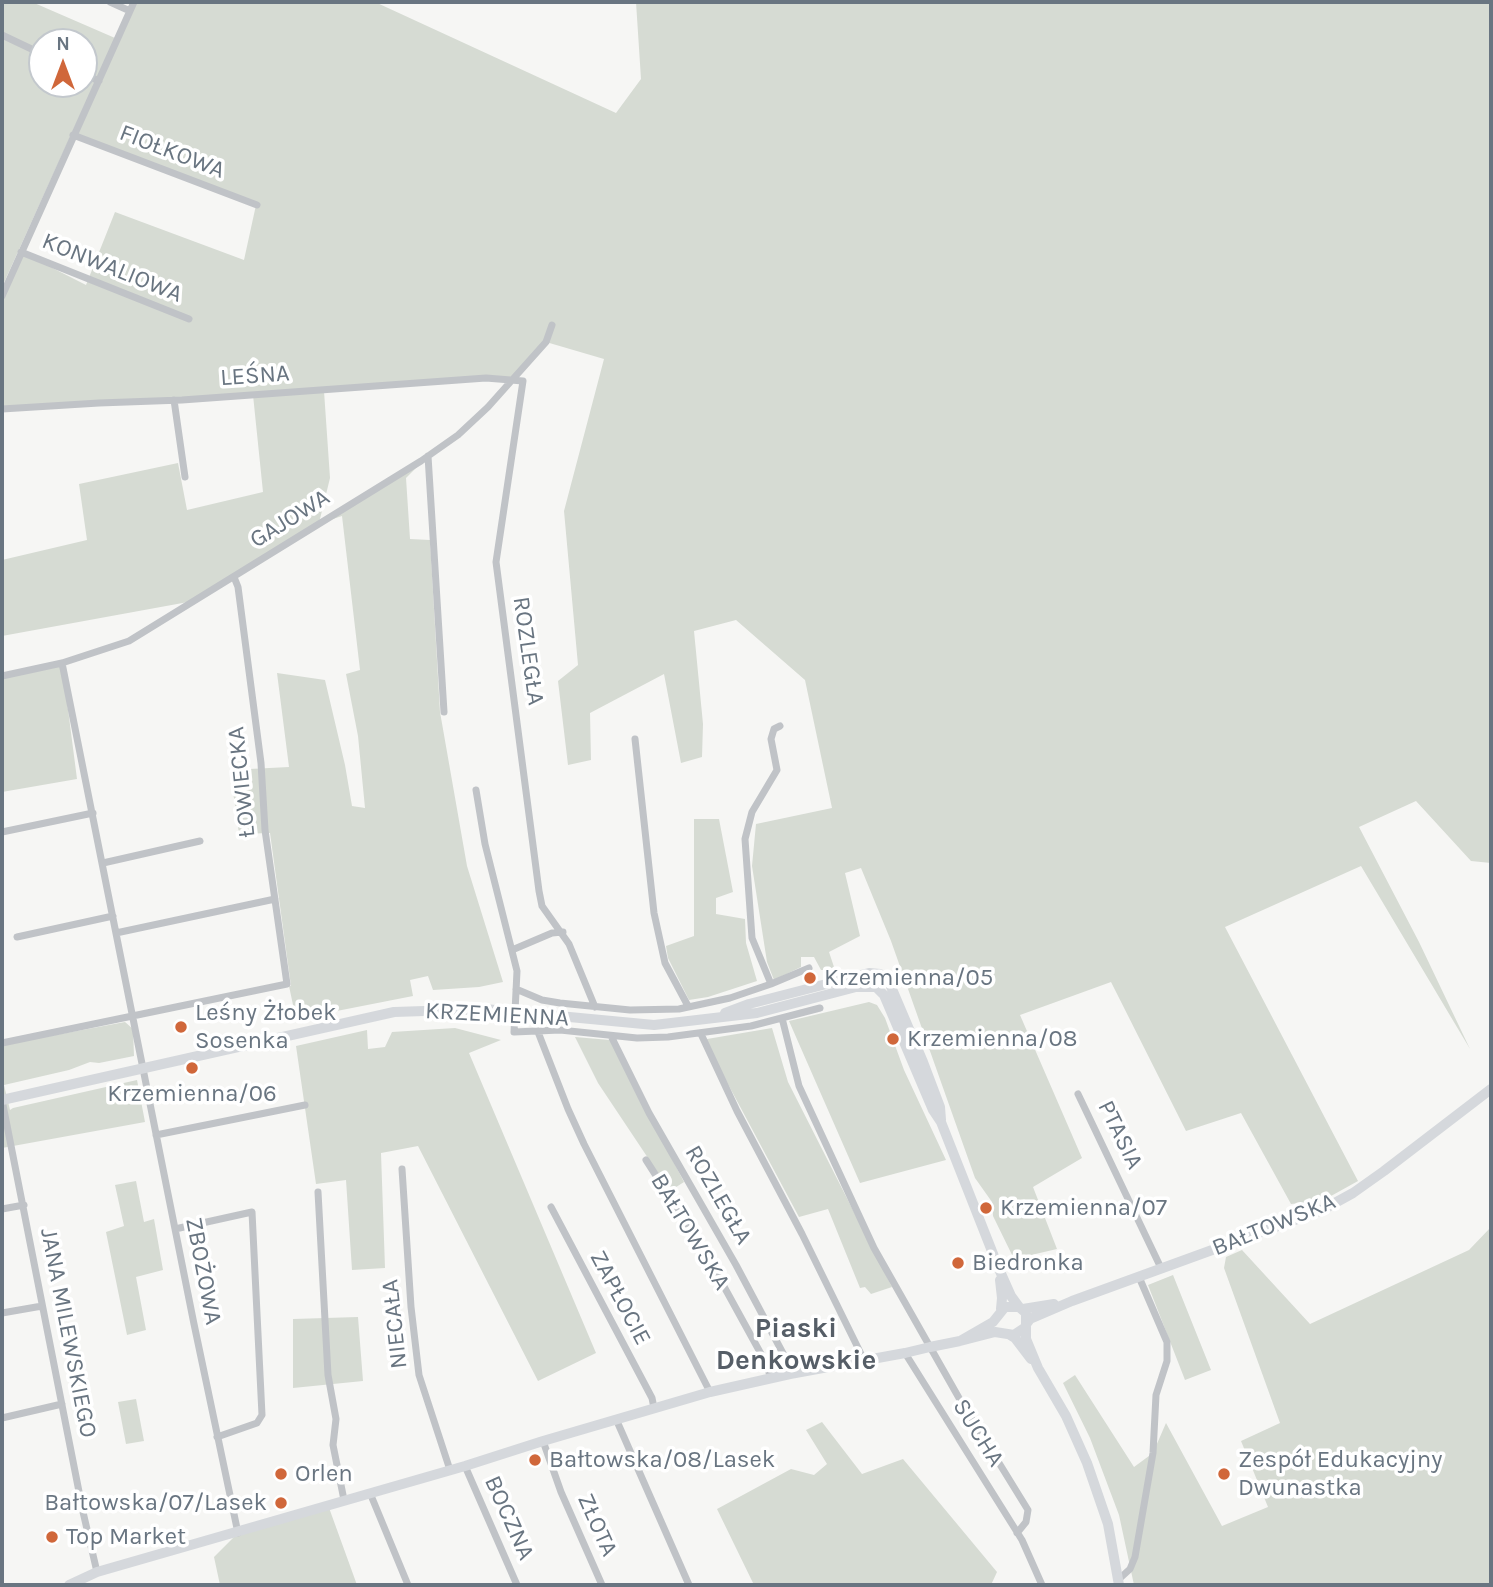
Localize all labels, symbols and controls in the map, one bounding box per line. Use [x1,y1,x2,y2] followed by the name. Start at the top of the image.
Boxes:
[28,28,98,98] north arrow
[56,33,70,55] text: N
[115,119,229,185] street label: FIOŁKOWA
[38,227,186,309] street label: KONWALIOWA
[219,359,291,393] street label: LEŚNA
[245,483,335,555] street label: GAJOWA
[506,595,550,707] street label: ROZLEGŁA
[222,725,262,839] street label: ŁOWIECKA
[824,964,993,992] place label: Krzemienna/05
[802,970,818,986] marker: Krzemienna/05
[424,997,570,1033] street label: KRZEMIENNA
[195,999,337,1055] place label: Leśny Żłobek Sosenka
[173,1019,189,1035] marker: Leśny Żłobek Sosenka
[907,1025,1077,1053] place label: Krzemienna/08
[885,1031,901,1047] marker: Krzemienna/08
[184,1060,200,1076] marker: Krzemienna/06
[107,1080,277,1108] place label: Krzemienna/06
[1091,1096,1149,1174] street label: PTASIA
[678,1140,758,1250] street label: ROZLEGŁA
[644,1169,736,1295] street label: BAŁTOWSKA
[1208,1187,1340,1263] street label: BAŁTOWSKA
[1000,1194,1167,1222] place label: Krzemienna/07
[978,1200,994,1216] marker: Krzemienna/07
[178,1215,228,1327] street label: ZBOŻOWA
[34,1226,102,1440] street label: JANA MILEWSKIEGO
[583,1246,657,1350] street label: ZAPŁOCIE
[972,1249,1084,1277] place label: Biedronka
[950,1255,966,1271] marker: Biedronka
[376,1278,414,1370] street label: NIECAŁA
[716,1312,876,1378] district label: Piaski Denkowskie
[946,1394,1010,1472] street label: SUCHA
[549,1446,775,1474] place label: Bałtowska/08/Lasek
[1238,1446,1442,1502] place label: Zespół Edukacyjny Dwunastka
[527,1452,543,1468] marker: Bałtowska/08/Lasek
[295,1460,353,1488] place label: Orlen
[273,1466,289,1482] marker: Orlen
[1216,1466,1232,1482] marker: Zespół Edukacyjny Dwunastka
[478,1471,540,1565] street label: BOCZNA
[44,1489,267,1517] place label: Bałtowska/07/Lasek
[570,1489,624,1561] street label: ZŁOTA
[273,1495,289,1511] marker: Bałtowska/07/Lasek
[66,1523,186,1551] place label: Top Market
[44,1529,60,1545] marker: Top Market

